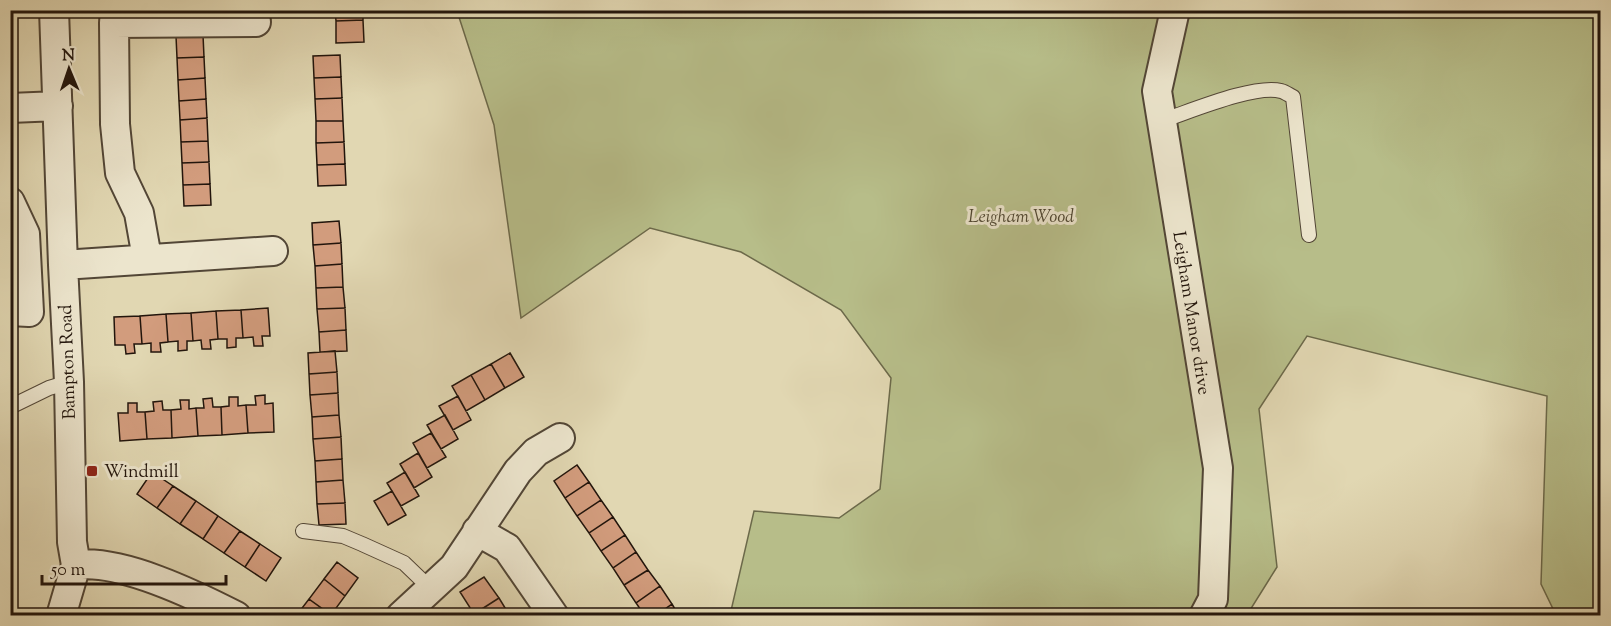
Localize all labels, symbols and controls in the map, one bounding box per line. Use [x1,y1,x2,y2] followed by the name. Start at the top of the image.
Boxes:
[39,39,99,99] north arrow
[62,45,76,68] text: N
[968,205,1074,231] park label: Leigham Wood
[1164,230,1216,397] street label: Leigham Manor drive
[54,304,84,420] street label: Bampton Road
[104,460,179,486] place label: Windmill
[85,464,99,478] marker: Windmill
[42,548,226,586] scale bar
[50,558,86,584] text: 50 m

